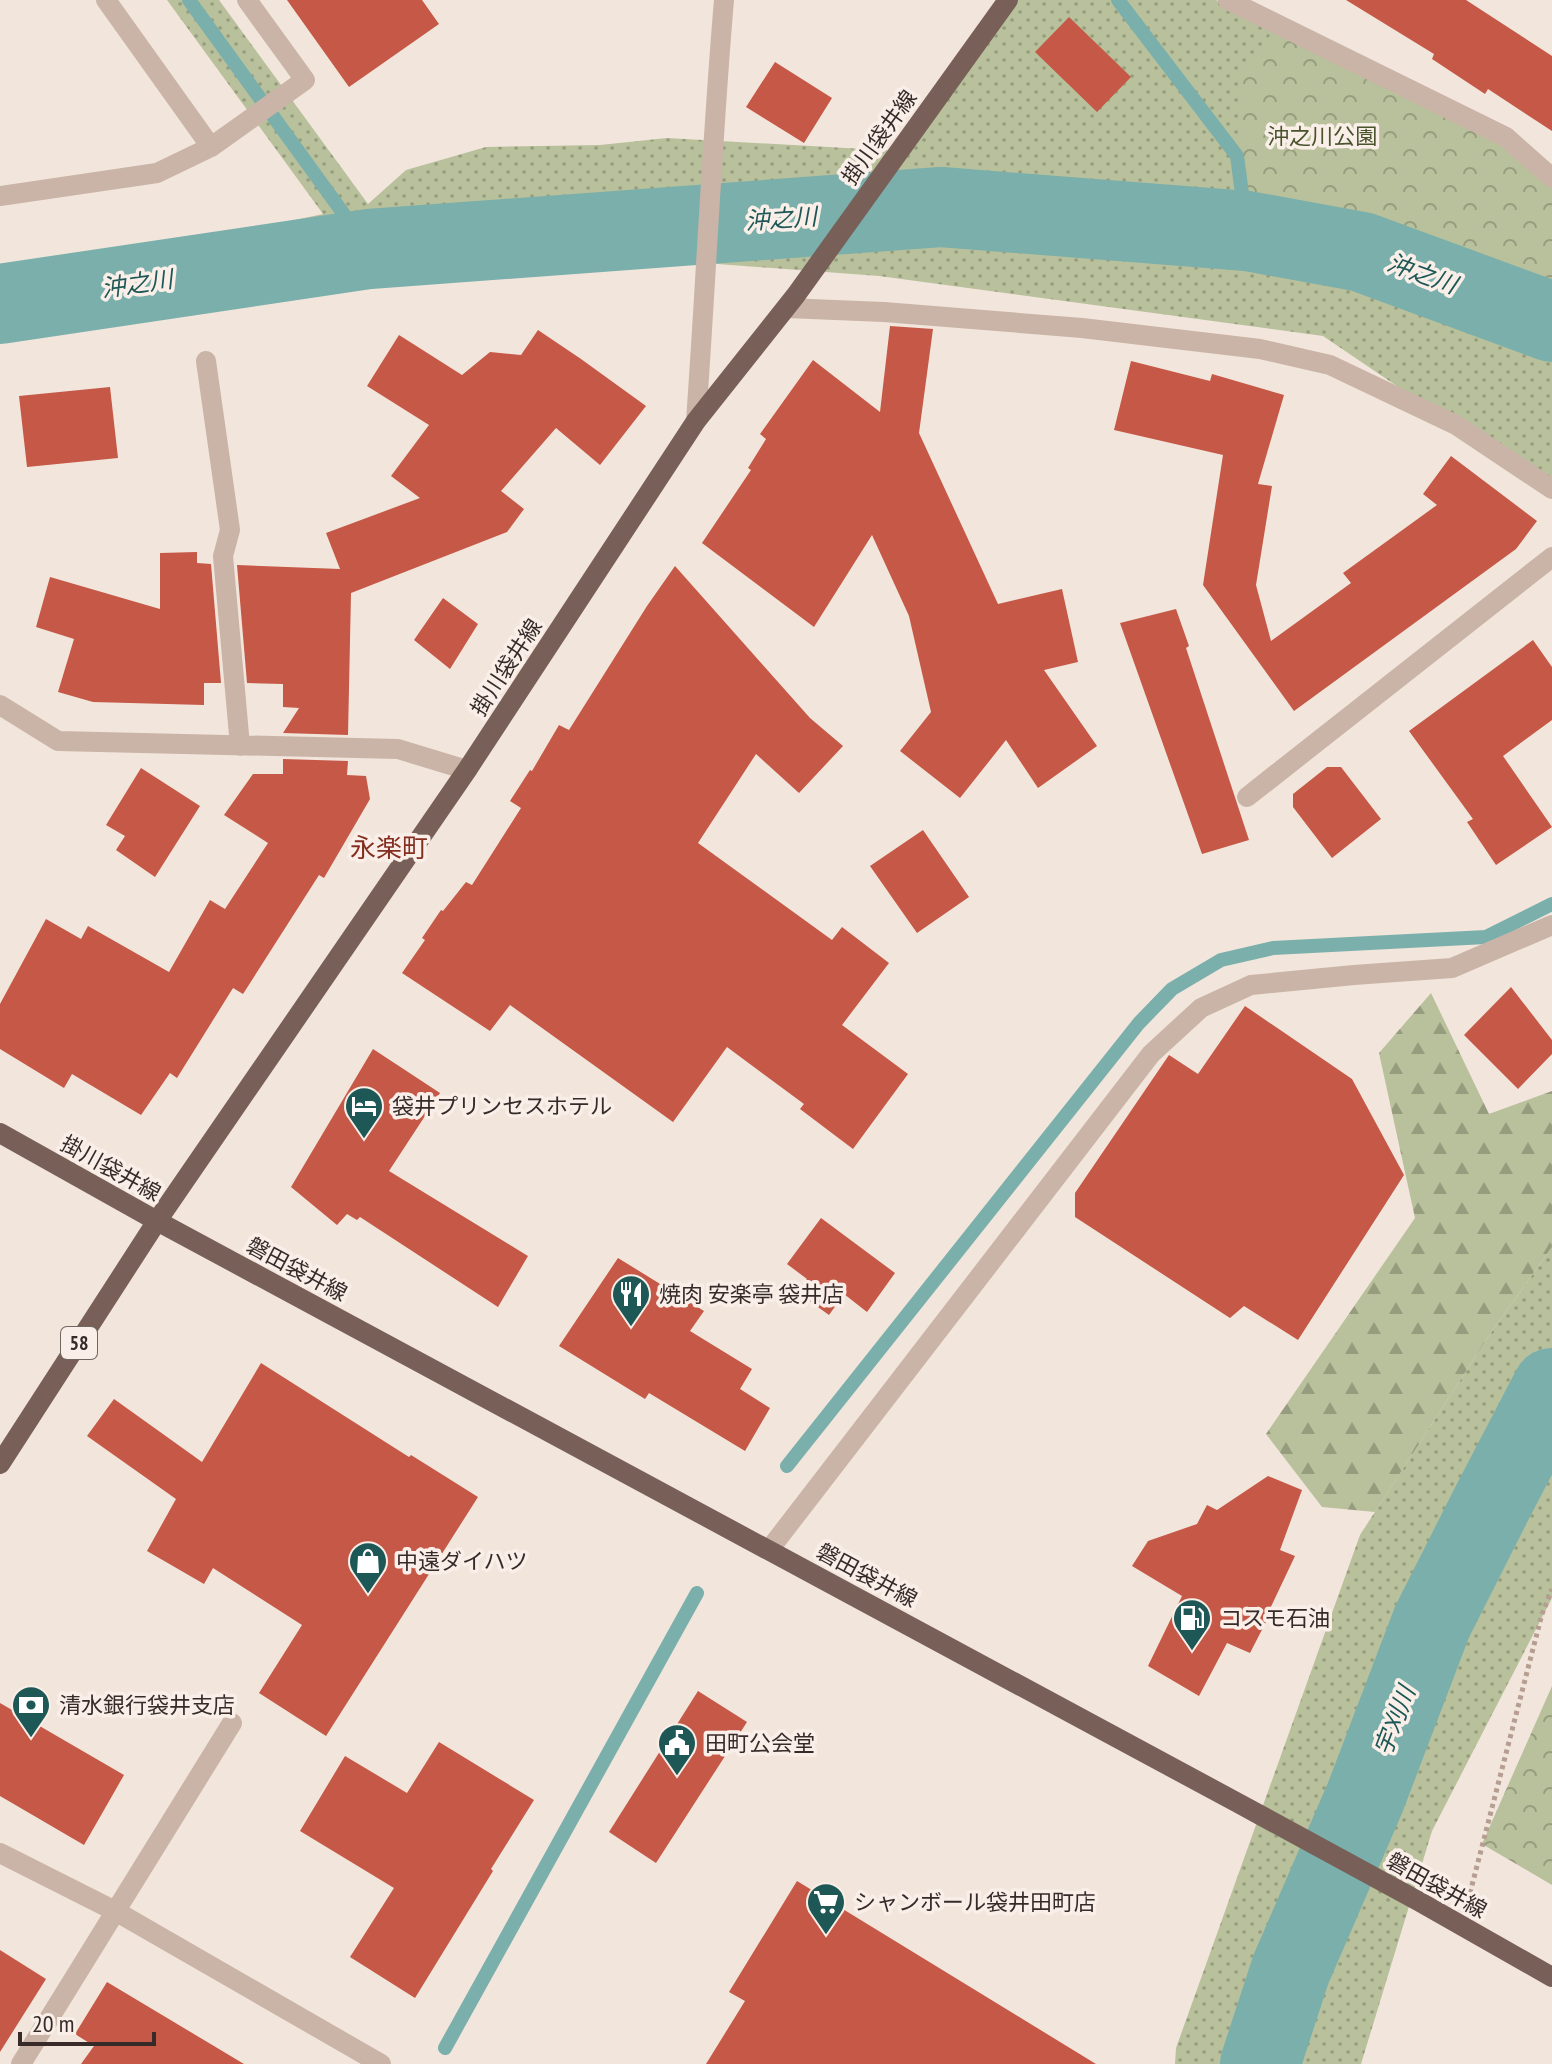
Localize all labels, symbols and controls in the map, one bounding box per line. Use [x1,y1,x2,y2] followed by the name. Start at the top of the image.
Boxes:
[835,84,923,190] street label: 掛川袋井線
[1267,122,1377,150] park label: 沖之川公園
[744,200,821,236] water label: 沖之川
[1383,247,1464,301] water label: 沖之川
[99,263,178,304] water label: 沖之川
[464,613,548,721] street label: 掛川袋井線
[350,831,428,864] district label: 永楽町
[343,1085,385,1140] hotel icon: 袋井プリンセスホテル
[392,1092,612,1120] place label: 袋井プリンセスホテル
[56,1129,166,1207] street label: 掛川袋井線
[242,1231,352,1307] street label: 磐田袋井線
[610,1273,652,1328] restaurant icon: 焼肉 安楽亭 袋井店
[659,1280,844,1308] place label: 焼肉 安楽亭 袋井店
[61,1327,97,1359] road number: 58
[812,1537,922,1613] street label: 磐田袋井線
[347,1540,389,1595] shop icon: 中遠ダイハツ
[396,1547,528,1575] place label: 中遠ダイハツ
[1171,1597,1213,1652] fuel station icon: コスモ石油
[1220,1604,1330,1632] place label: コスモ石油
[1367,1679,1423,1760] water label: 宇刈川
[10,1684,52,1739] bank icon: 清水銀行袋井支店
[59,1691,235,1719] place label: 清水銀行袋井支店
[656,1722,698,1777] public building icon: 田町公会堂
[705,1729,815,1757] place label: 田町公会堂
[1382,1846,1492,1924] street label: 磐田袋井線
[805,1881,847,1936] supermarket icon: シャンボール袋井田町店
[854,1888,1096,1916] place label: シャンボール袋井田町店
[20,1996,154,2046] scale bar
[32,2008,74,2039] text: 20 m

